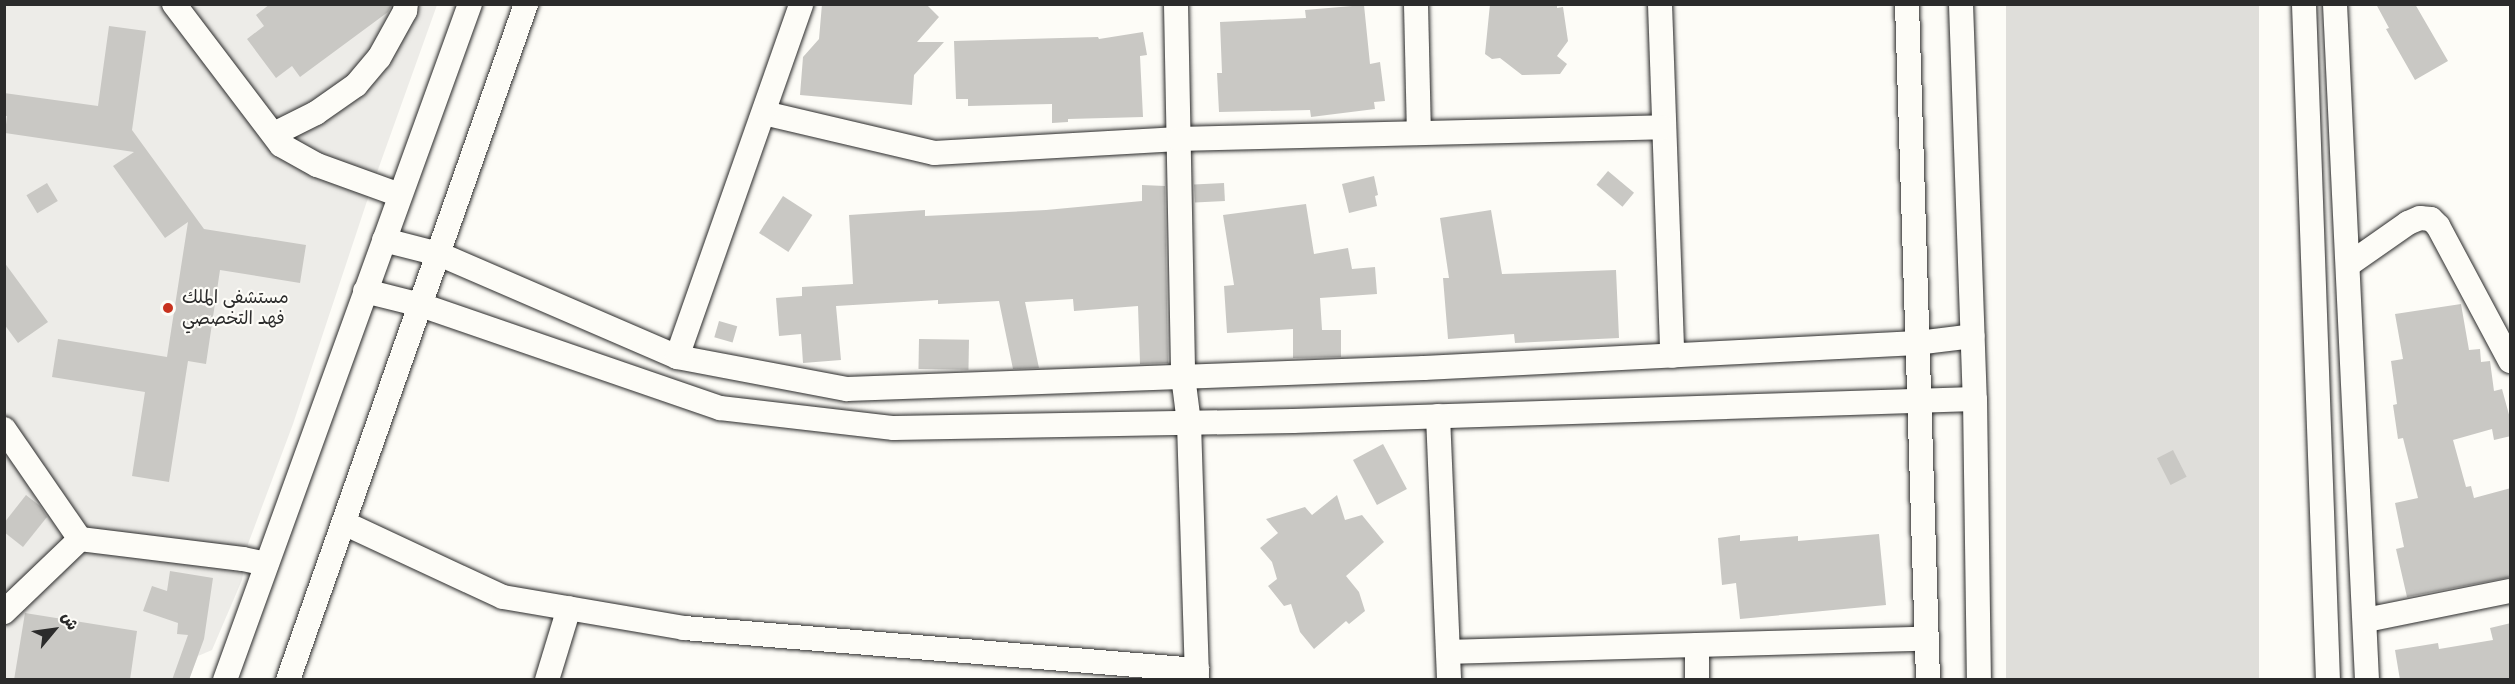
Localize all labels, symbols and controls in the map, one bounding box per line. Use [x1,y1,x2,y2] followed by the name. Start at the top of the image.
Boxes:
[182,287,289,330] place label: مستشفى الملك فهد التخصصي
[159,299,177,317] marker: مستشفى الملك فهد التخصصي
[24,600,84,660] north arrow
[53,606,87,636] text: ش

